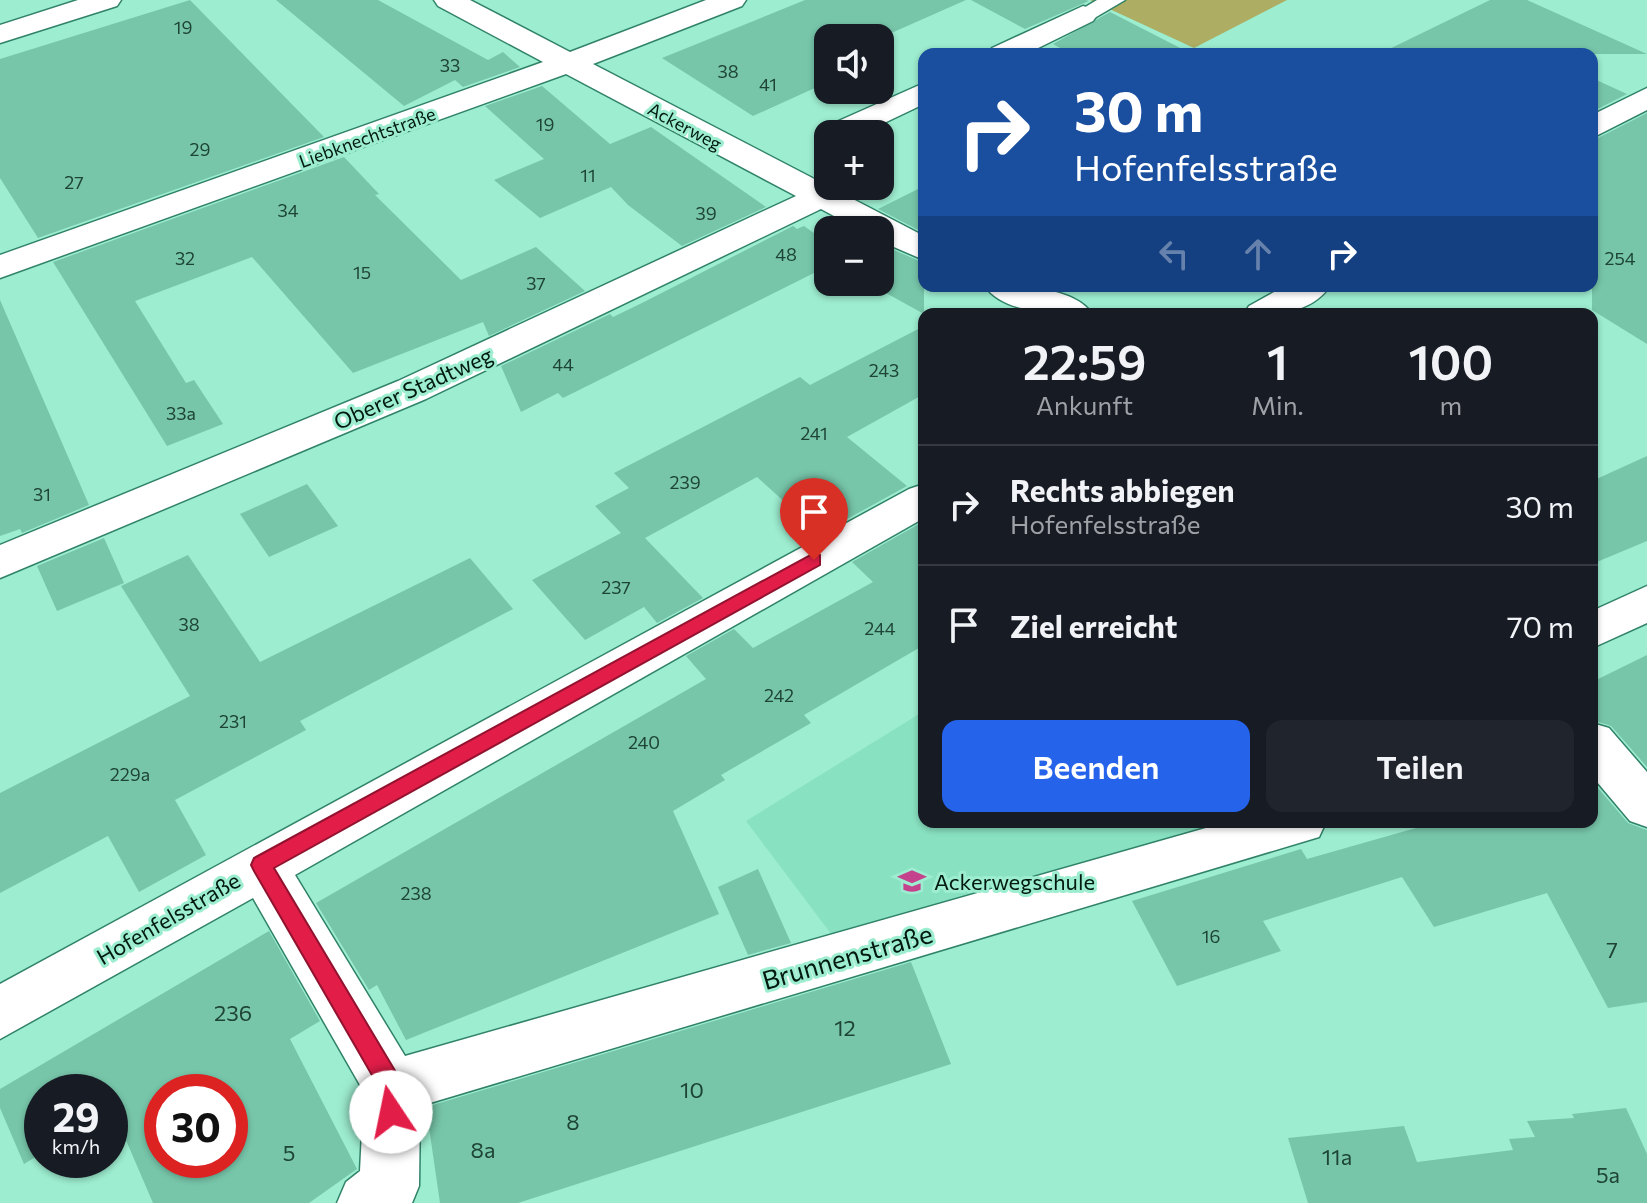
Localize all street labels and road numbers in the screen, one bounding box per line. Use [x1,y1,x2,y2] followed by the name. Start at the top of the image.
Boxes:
[644,97,726,155] street label: Ackerweg
[296,102,438,172] street label: Liebknechtstraße
[329,341,497,435] street label: Oberer Stadtweg
[91,866,245,970] street label: Hofenfelsstraße
[758,917,936,995] street label: Brunnenstraße

